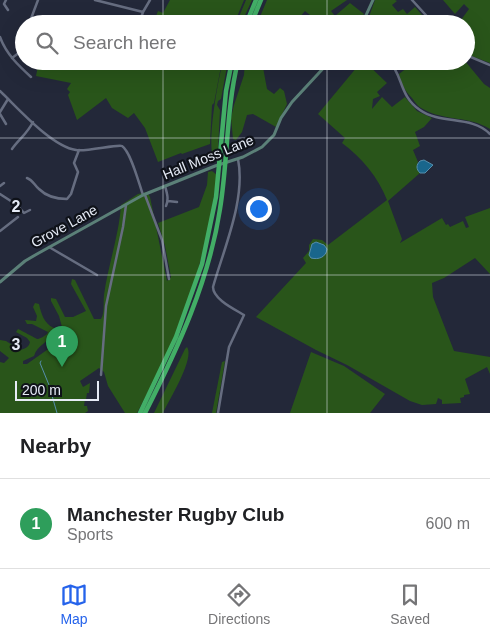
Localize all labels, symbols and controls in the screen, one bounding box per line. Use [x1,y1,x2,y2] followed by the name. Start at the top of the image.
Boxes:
[15,15,475,70] search box
[33,29,61,57] icon: search
[73,32,177,53] text: Search here
[160,131,256,182] street label: Hall Moss Lane
[246,196,272,222] your location
[12,198,21,215] text: 2
[28,201,100,251] street label: Grove Lane
[46,326,78,367] pin: 1
[12,336,21,353] text: 3
[15,378,99,401] scale bar
[22,382,61,398] text: 200 m
[20,434,91,457] text: Nearby
[67,504,284,525] text: Manchester Rugby Club
[32,515,40,532] text: 1
[426,515,470,532] text: 600 m
[67,526,113,543] text: Sports
[60,581,88,627] tab: Map
[208,581,270,627] tab: Directions
[390,581,430,627] tab: Saved

